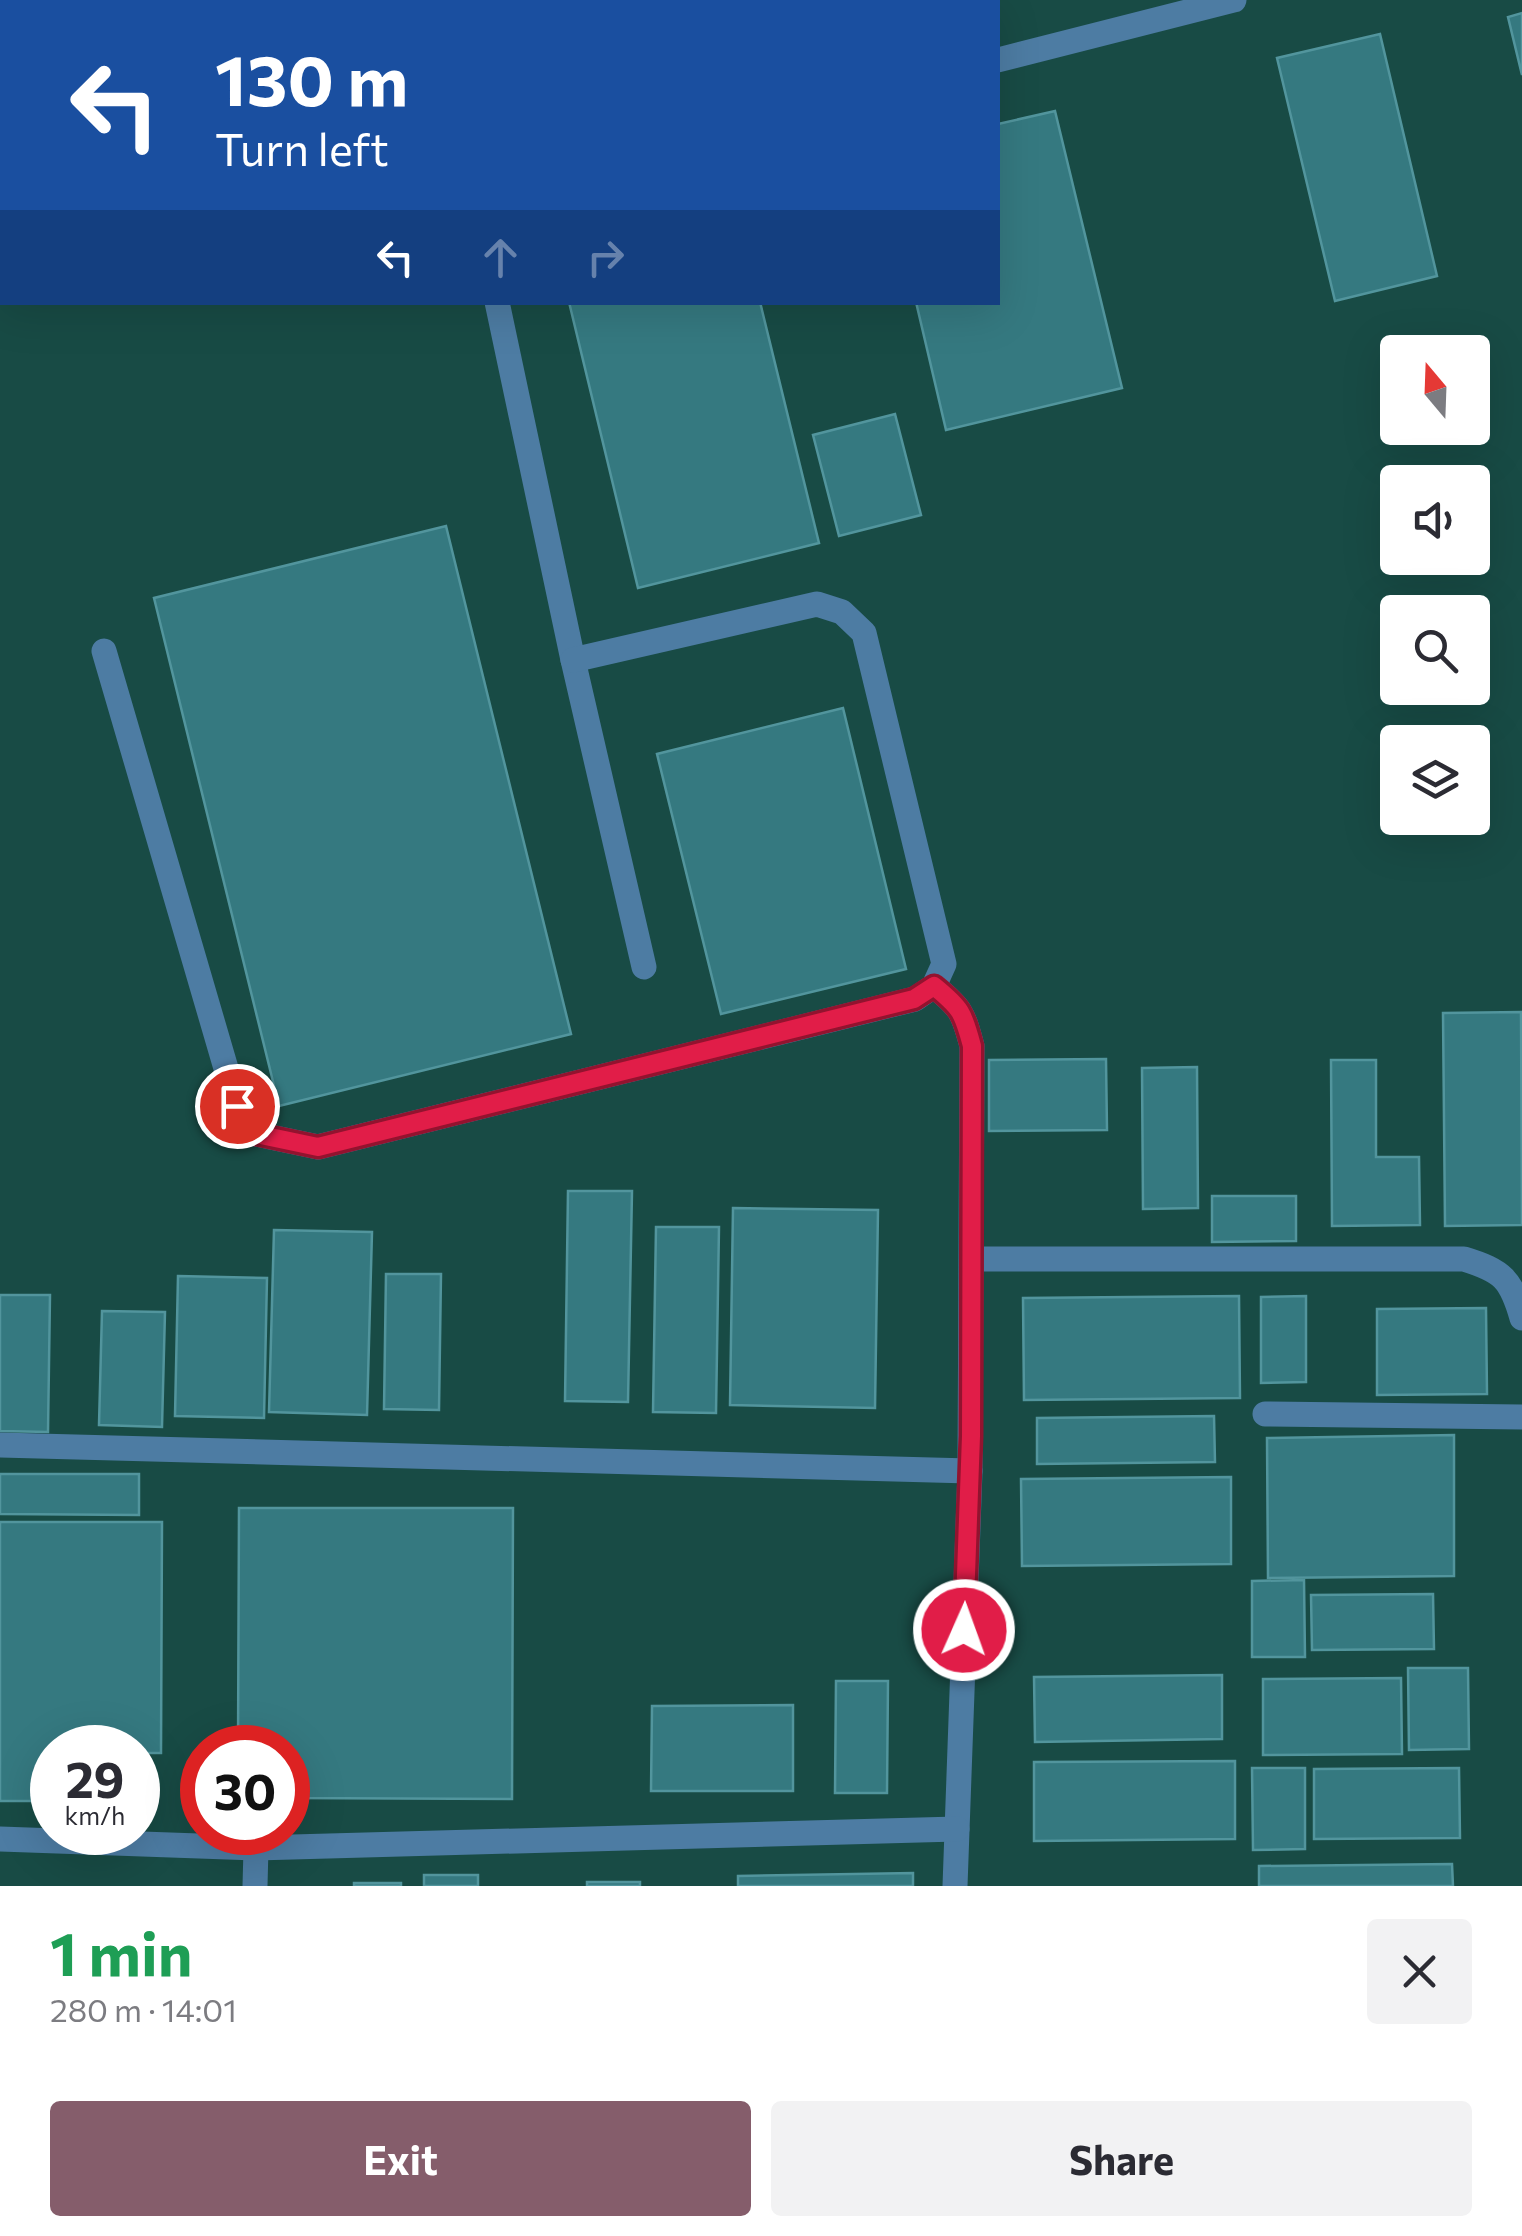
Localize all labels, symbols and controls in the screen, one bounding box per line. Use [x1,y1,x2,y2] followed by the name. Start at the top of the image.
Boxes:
[215,35,408,120] text: 130 m
[50,40,180,170] icon: left
[215,120,389,175] text: Turn left
[368,230,423,285] icon: left
[473,230,528,285] icon: ahead
[578,230,633,285] icon: right
[1380,335,1490,445] north arrow
[1380,335,1490,835] map controls
[1380,465,1490,575] button: sound
[1380,595,1490,705] button: search
[1380,725,1490,835] button: layers
[195,1064,280,1149] pin
[210,1079,265,1134] icon: arrive
[912,1578,1016,1682] position arrow
[180,1725,310,1855] speed limit sign: 30
[65,1747,124,1808] text: 29
[65,1800,125,1830] text: km/h
[50,1915,192,1988] text: 1 min
[1367,1919,1472,2024] button: close
[50,1989,237,2029] text: 280 m · 14:01
[50,2101,751,2216] button: Exit
[771,2101,1472,2216] button: Share

